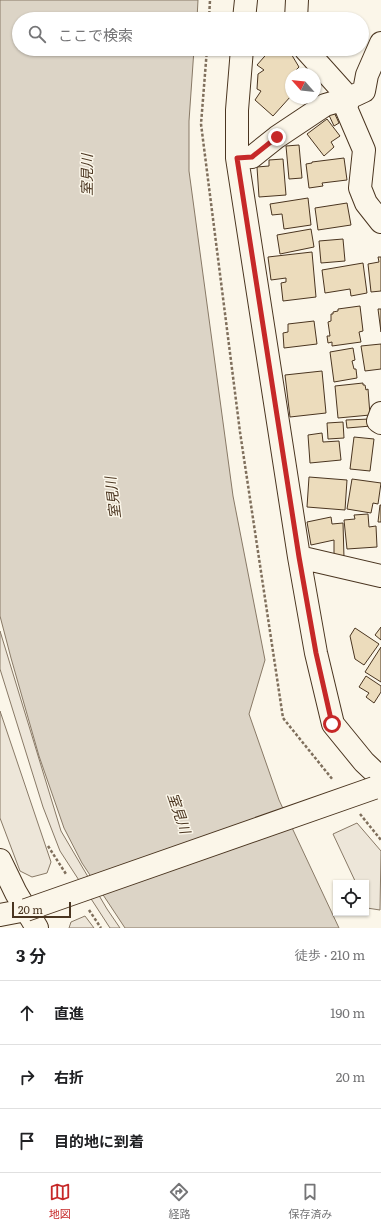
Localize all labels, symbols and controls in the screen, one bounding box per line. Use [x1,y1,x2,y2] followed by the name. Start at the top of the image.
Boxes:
[12,12,369,56] search box
[26,23,48,45] icon: search
[58,23,133,46] text: ここで検索
[285,68,321,104] north arrow
[268,128,286,146] route end
[76,152,96,196] water label: 室見川
[99,474,124,520] water label: 室見川
[323,715,341,733] route start
[164,790,197,838] water label: 室見川
[333,880,369,916] map controls
[333,880,369,916] button: locate
[12,900,71,919] scale bar
[18,901,43,917] text: 20 m
[16,942,46,967] text: 3 分
[295,945,365,964] text: 徒歩 · 210 m
[54,1001,84,1024] text: 直進
[16,1002,38,1024] icon: ahead
[330,1003,365,1022] text: 190 m
[54,1065,84,1088] text: 右折
[16,1066,38,1088] icon: right
[336,1067,365,1086] text: 20 m
[54,1129,144,1152] text: 目的地に到着
[16,1130,38,1152] icon: arrive
[49,1181,71,1221] tab: 地図
[168,1181,190,1221] tab: 経路
[288,1181,332,1221] tab: 保存済み

